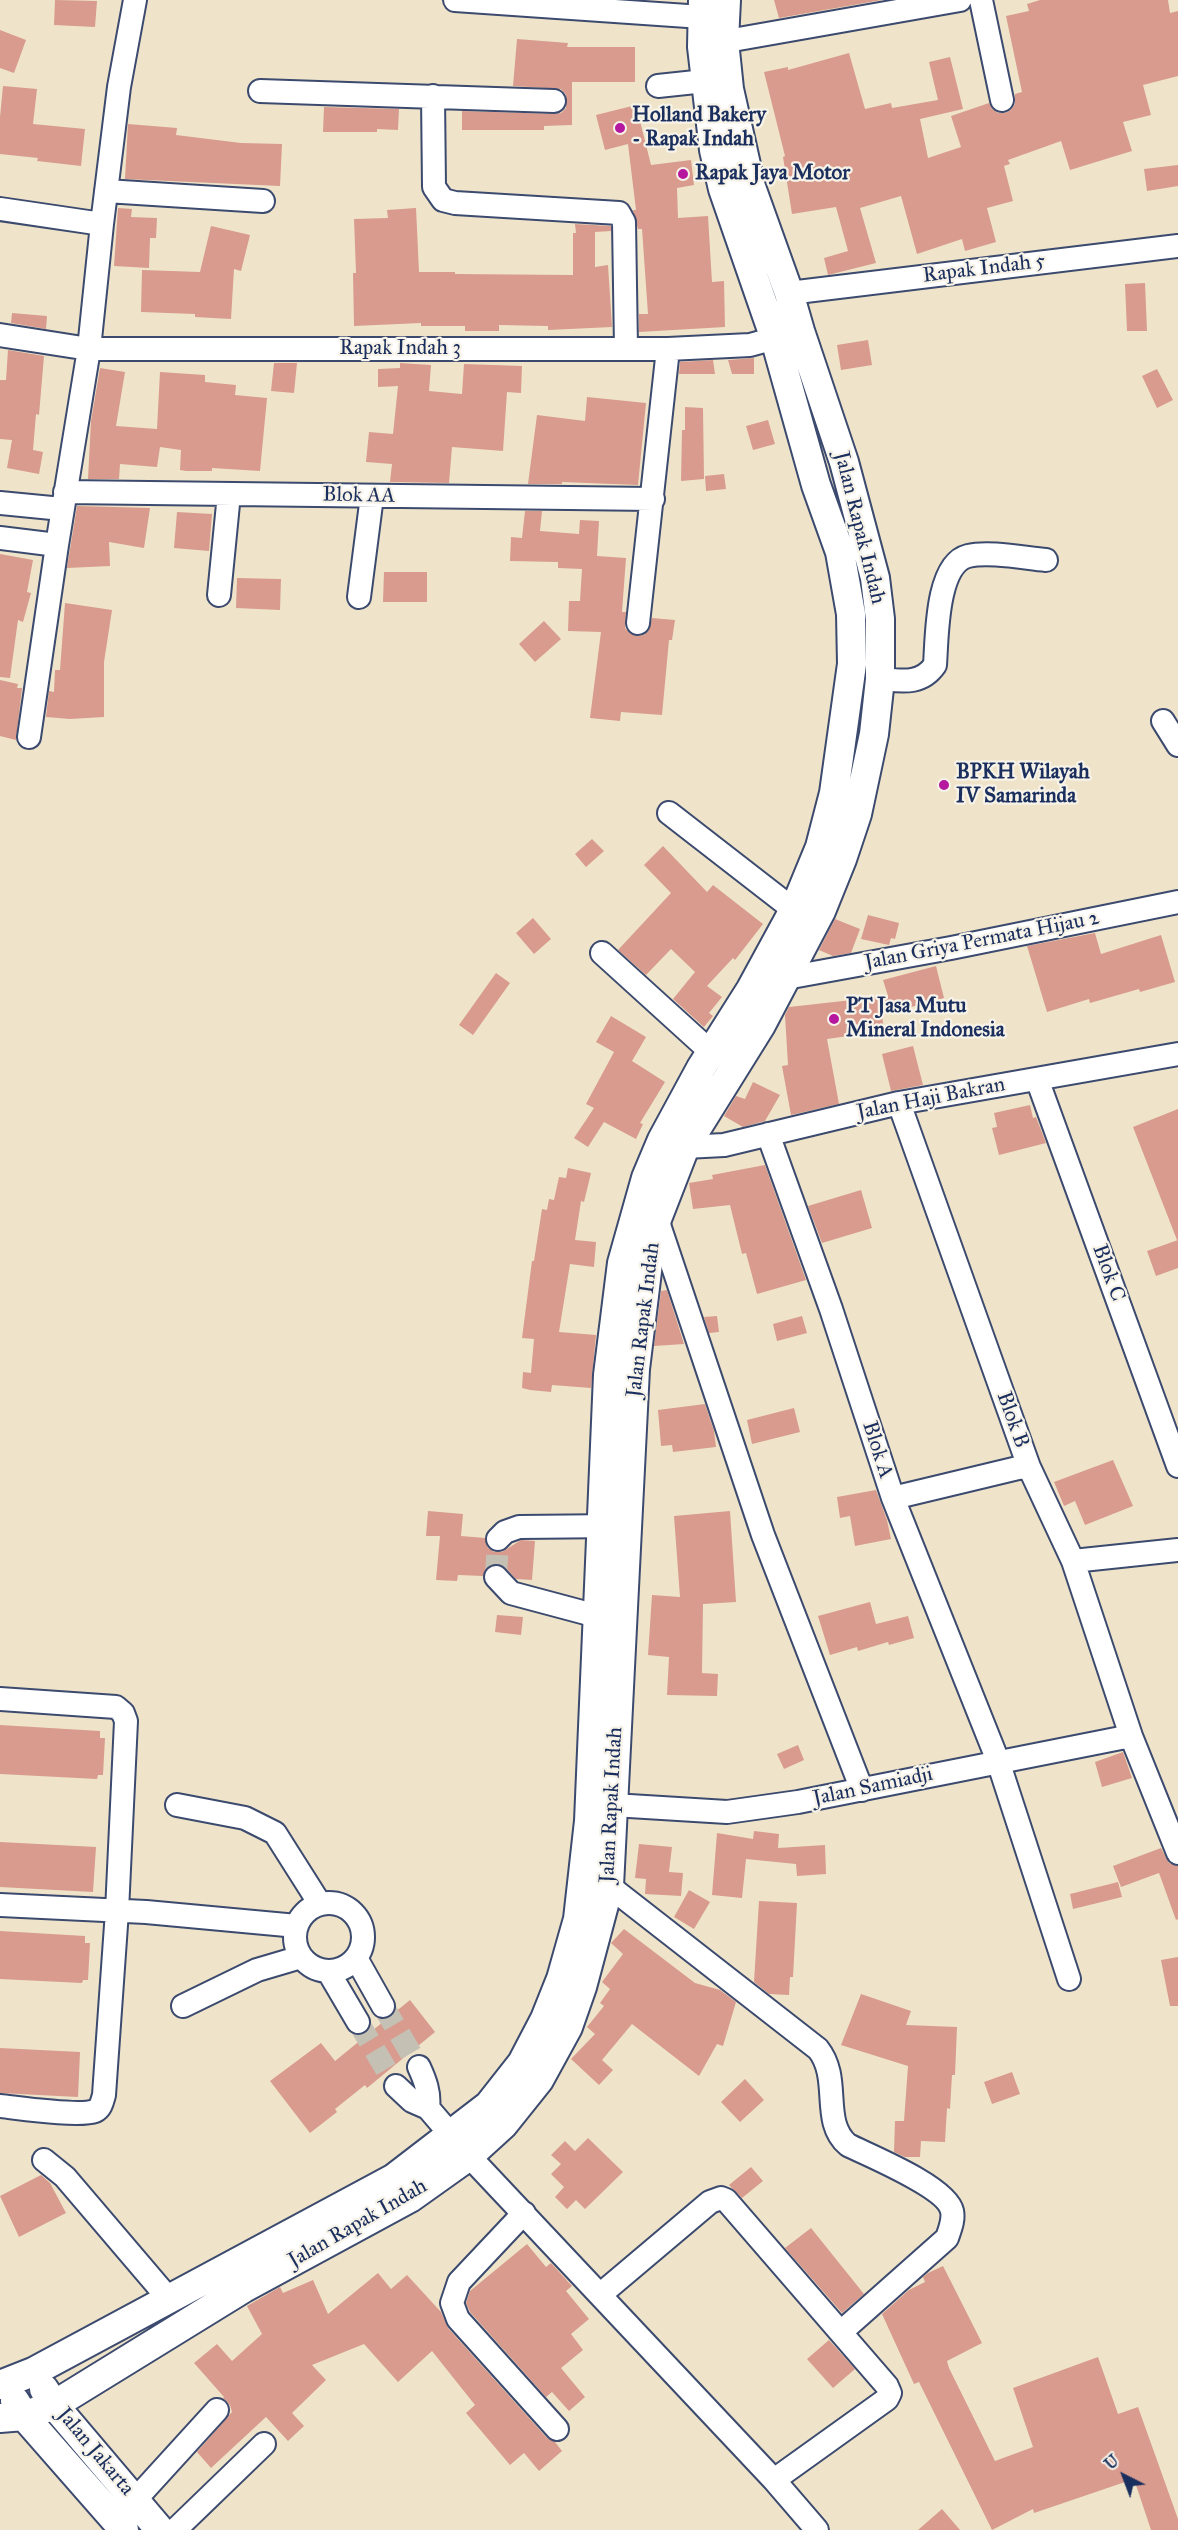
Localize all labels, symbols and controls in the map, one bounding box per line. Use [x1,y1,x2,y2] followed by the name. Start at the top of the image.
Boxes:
[632,103,766,153] place label: Holland Bakery - Rapak Indah
[613,121,627,135] marker: Holland Bakery - Rapak Indah
[695,161,850,187] place label: Rapak Jaya Motor
[676,167,690,181] marker: Rapak Jaya Motor
[921,249,1047,289] street label: Rapak Indah 5
[339,336,461,362] street label: Rapak Indah 3
[828,449,890,607] street label: Jalan Rapak Indah
[322,483,396,509] street label: Blok AA
[956,760,1090,810] place label: BPKH Wilayah IV Samarinda
[937,778,951,792] marker: BPKH Wilayah IV Samarinda
[863,906,1101,976] street label: Jalan Griya Permata Hijau 2
[846,994,1005,1044] place label: PT Jasa Mutu Mineral Indonesia
[827,1012,841,1026] marker: PT Jasa Mutu Mineral Indonesia
[855,1072,1007,1126] street label: Jalan Haji Bakran
[622,1241,666,1399] street label: Jalan Rapak Indah
[1086,1241,1130,1305] street label: Blok C
[990,1388,1034,1452] street label: Blok B
[856,1418,898,1482] street label: Blok A
[595,1726,629,1884] street label: Jalan Rapak Indah
[811,1762,935,1812] street label: Jalan Samiadji
[284,2174,432,2274] street label: Jalan Rapak Indah
[51,2403,139,2501] street label: Jalan Jakarta
[1094,2446,1154,2506] north arrow
[1101,2451,1123,2474] text: U

